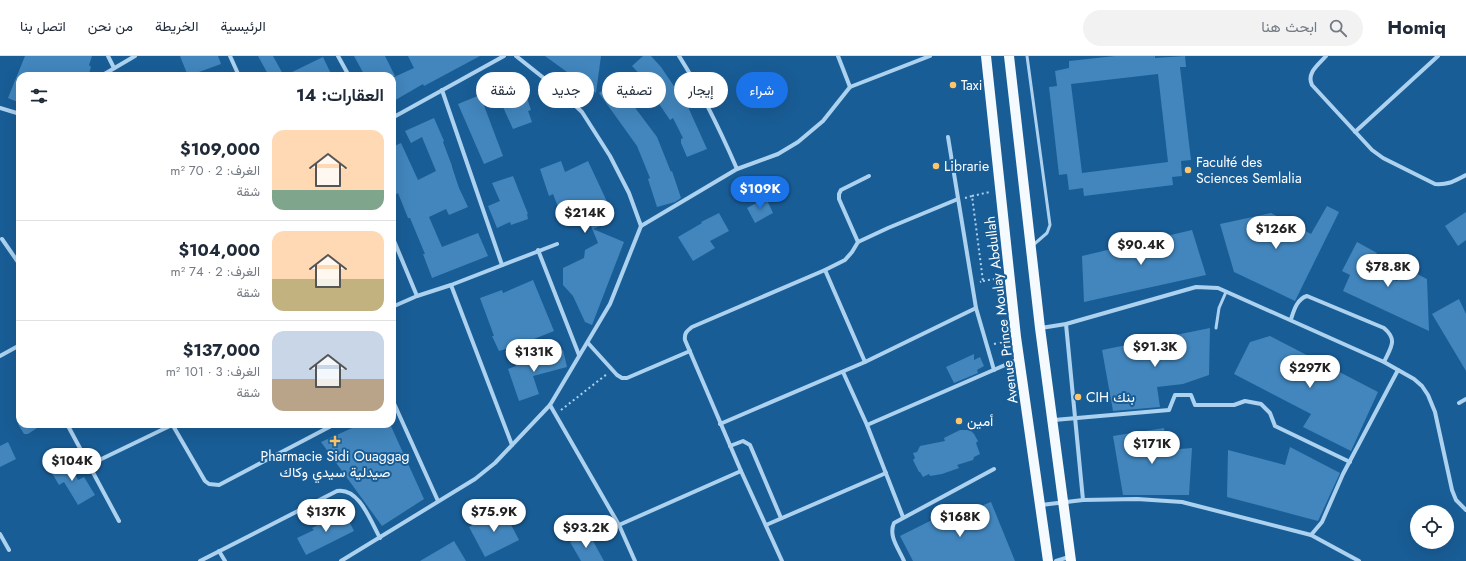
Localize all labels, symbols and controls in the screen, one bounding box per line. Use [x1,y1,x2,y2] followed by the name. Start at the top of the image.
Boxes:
[1083,10,1363,46] search box
[1387,14,1446,41] text: Homiq
[20,16,66,36] text: اتصل بنا
[88,16,133,36] text: من نحن
[155,16,198,36] text: الخريطة
[220,16,266,36] text: الرئيسية
[1261,16,1317,38] text: ابحث هنا
[1327,17,1349,39] icon: search
[476,72,530,108] chip: شقة
[538,72,594,108] chip: جديد
[602,72,666,108] chip: تصفية
[674,72,728,108] chip: إيجار
[736,72,788,108] chip: شراء
[961,75,982,95] place label: Taxi
[948,80,958,90] marker: Taxi
[296,83,384,107] text: العقارات: 14
[28,85,50,107] icon: filters
[180,137,260,161] text: $109,000
[304,146,352,194] icon: home
[1196,152,1302,188] place label: Faculté des Sciences Semlalia
[944,156,989,176] place label: Librarie
[170,161,260,180] text: الغرف: 2 · 70 m²
[931,161,941,171] marker: Librarie
[1183,165,1193,175] marker: Faculté des Sciences Semlalia
[732,176,788,210] pin: $109K
[739,179,781,198] text: $109K
[237,182,260,201] text: شقة
[557,200,613,234] pin: $214K
[564,203,606,222] text: $214K
[980,215,1022,405] street label: Avenue Prince Moulay Abdullah
[1248,216,1304,250] pin: $126K
[1255,219,1297,238] text: $126K
[1108,232,1174,266] pin: $90.4K
[1117,235,1165,254] text: $90.4K
[178,238,260,262] text: $104,000
[304,247,352,295] icon: home
[1355,254,1421,288] pin: $78.8K
[1365,257,1411,276] text: $78.8K
[171,262,260,281] text: الغرف: 2 · 74 m²
[237,283,260,302] text: شقة
[1122,334,1188,368] pin: $91.3K
[1133,337,1177,356] text: $91.3K
[183,338,260,362] text: $137,000
[506,339,562,373] pin: $131K
[515,342,553,361] text: $131K
[304,347,352,395] icon: home
[1282,355,1338,389] pin: $297K
[1289,358,1331,377] text: $297K
[166,362,260,381] text: الغرف: 3 · 101 m²
[237,383,260,402] text: شقة
[1086,387,1135,407] place label: CIH بنك
[1073,392,1083,402] marker: CIH بنك
[967,411,993,431] place label: أمين
[954,416,964,426] marker: أمين
[1124,431,1180,465] pin: $171K
[1133,434,1171,453] text: $171K
[330,436,340,446] marker: Pharmacie Sidi Ouaggag صيدلية سيدي وكاك
[261,446,409,484] place label: Pharmacie Sidi Ouaggag صيدلية سيدي وكاك
[44,448,100,482] pin: $104K
[51,451,93,470] text: $104K
[298,499,354,533] pin: $137K
[461,499,527,533] pin: $75.9K
[306,502,346,521] text: $137K
[471,502,517,521] text: $75.9K
[932,504,988,538] pin: $168K
[1410,505,1454,549] map controls
[1410,505,1454,549] button: locate
[940,507,980,526] text: $168K
[553,515,619,549] pin: $93.2K
[563,518,609,537] text: $93.2K

